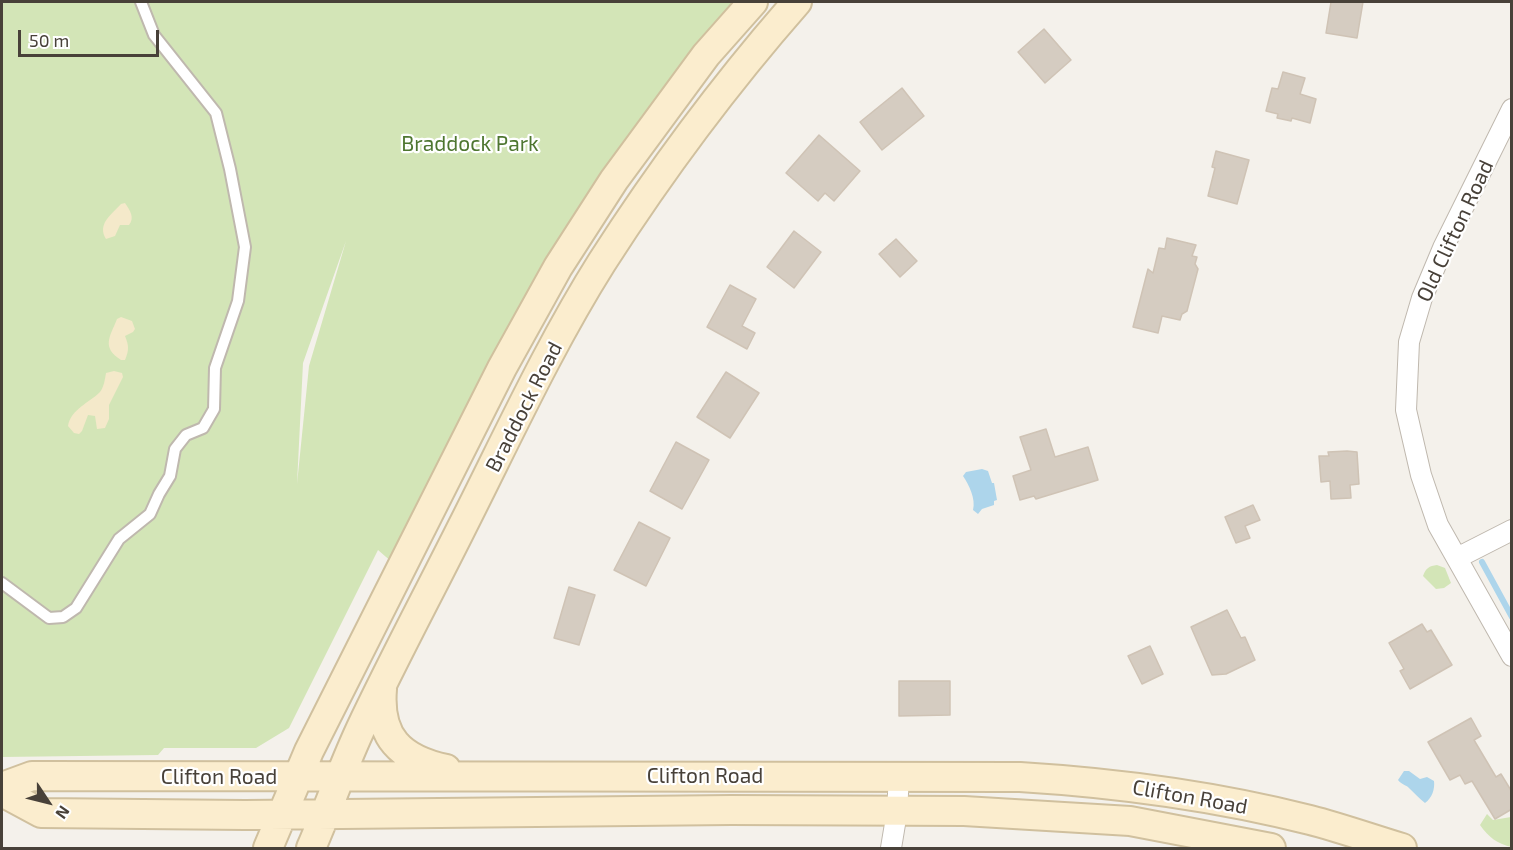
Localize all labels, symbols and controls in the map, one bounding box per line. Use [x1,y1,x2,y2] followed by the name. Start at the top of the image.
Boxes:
[21,18,162,56] scale bar
[29,29,69,51] text: 50 m
[401,131,539,157] park label: Braddock Park
[1411,156,1499,306] street label: Old Clifton Road
[480,338,568,476] street label: Braddock Road
[647,763,763,789] street label: Clifton Road
[161,764,277,790] street label: Clifton Road
[18,772,78,832] north arrow
[1130,774,1250,820] street label: Clifton Road
[52,802,74,823] text: N

